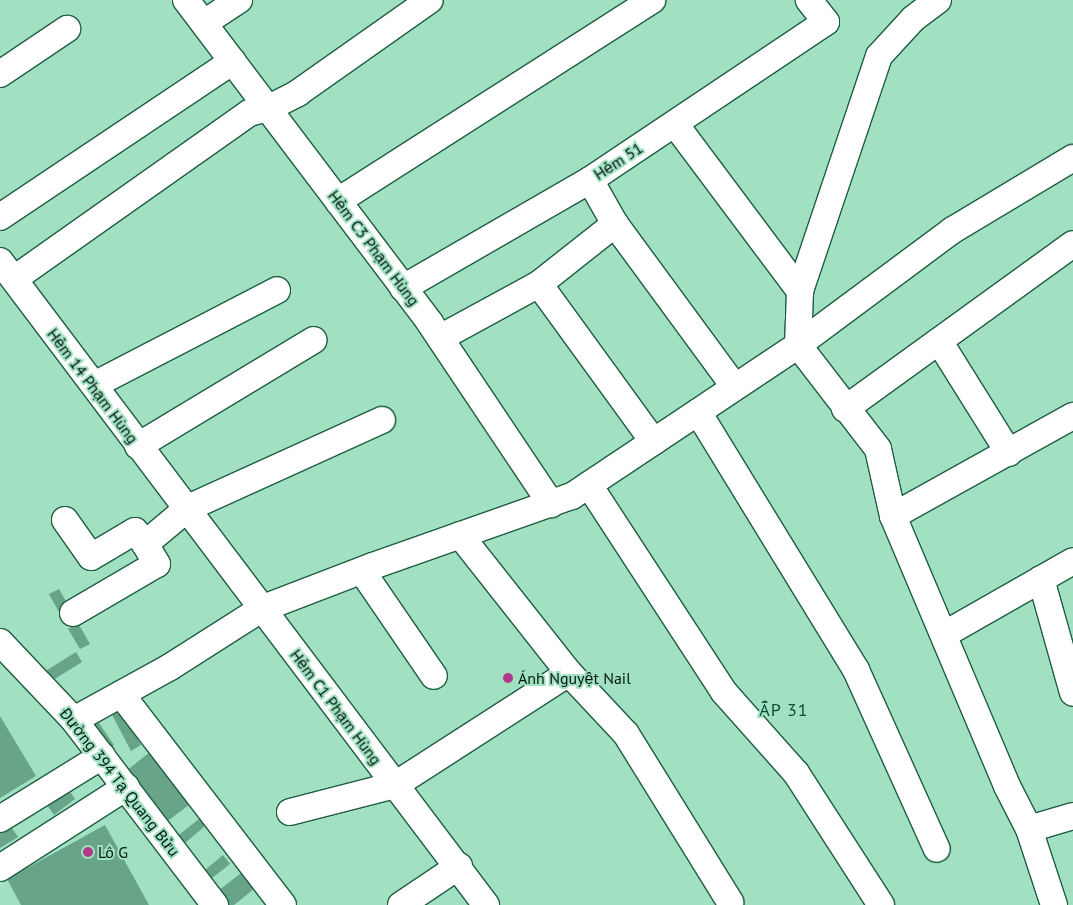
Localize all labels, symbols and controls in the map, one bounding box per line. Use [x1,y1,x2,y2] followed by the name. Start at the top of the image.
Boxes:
[590,138,646,184] street label: Hẻm 51
[324,186,424,310] street label: Hẻm C3 Phạm Hùng
[43,325,143,447] street label: Hẻm 14 Phạm Hùng
[286,645,386,769] street label: Hẻm C1 Phạm Hùng
[518,668,631,688] place label: Ánh Nguyệt Nail
[502,672,514,684] marker: Ánh Nguyệt Nail
[758,699,810,721] district label: ẤP 31
[56,704,184,860] street label: Đường 394 Tạ Quang Bửu
[98,842,128,862] place label: Lô G
[82,846,94,858] marker: Lô G

